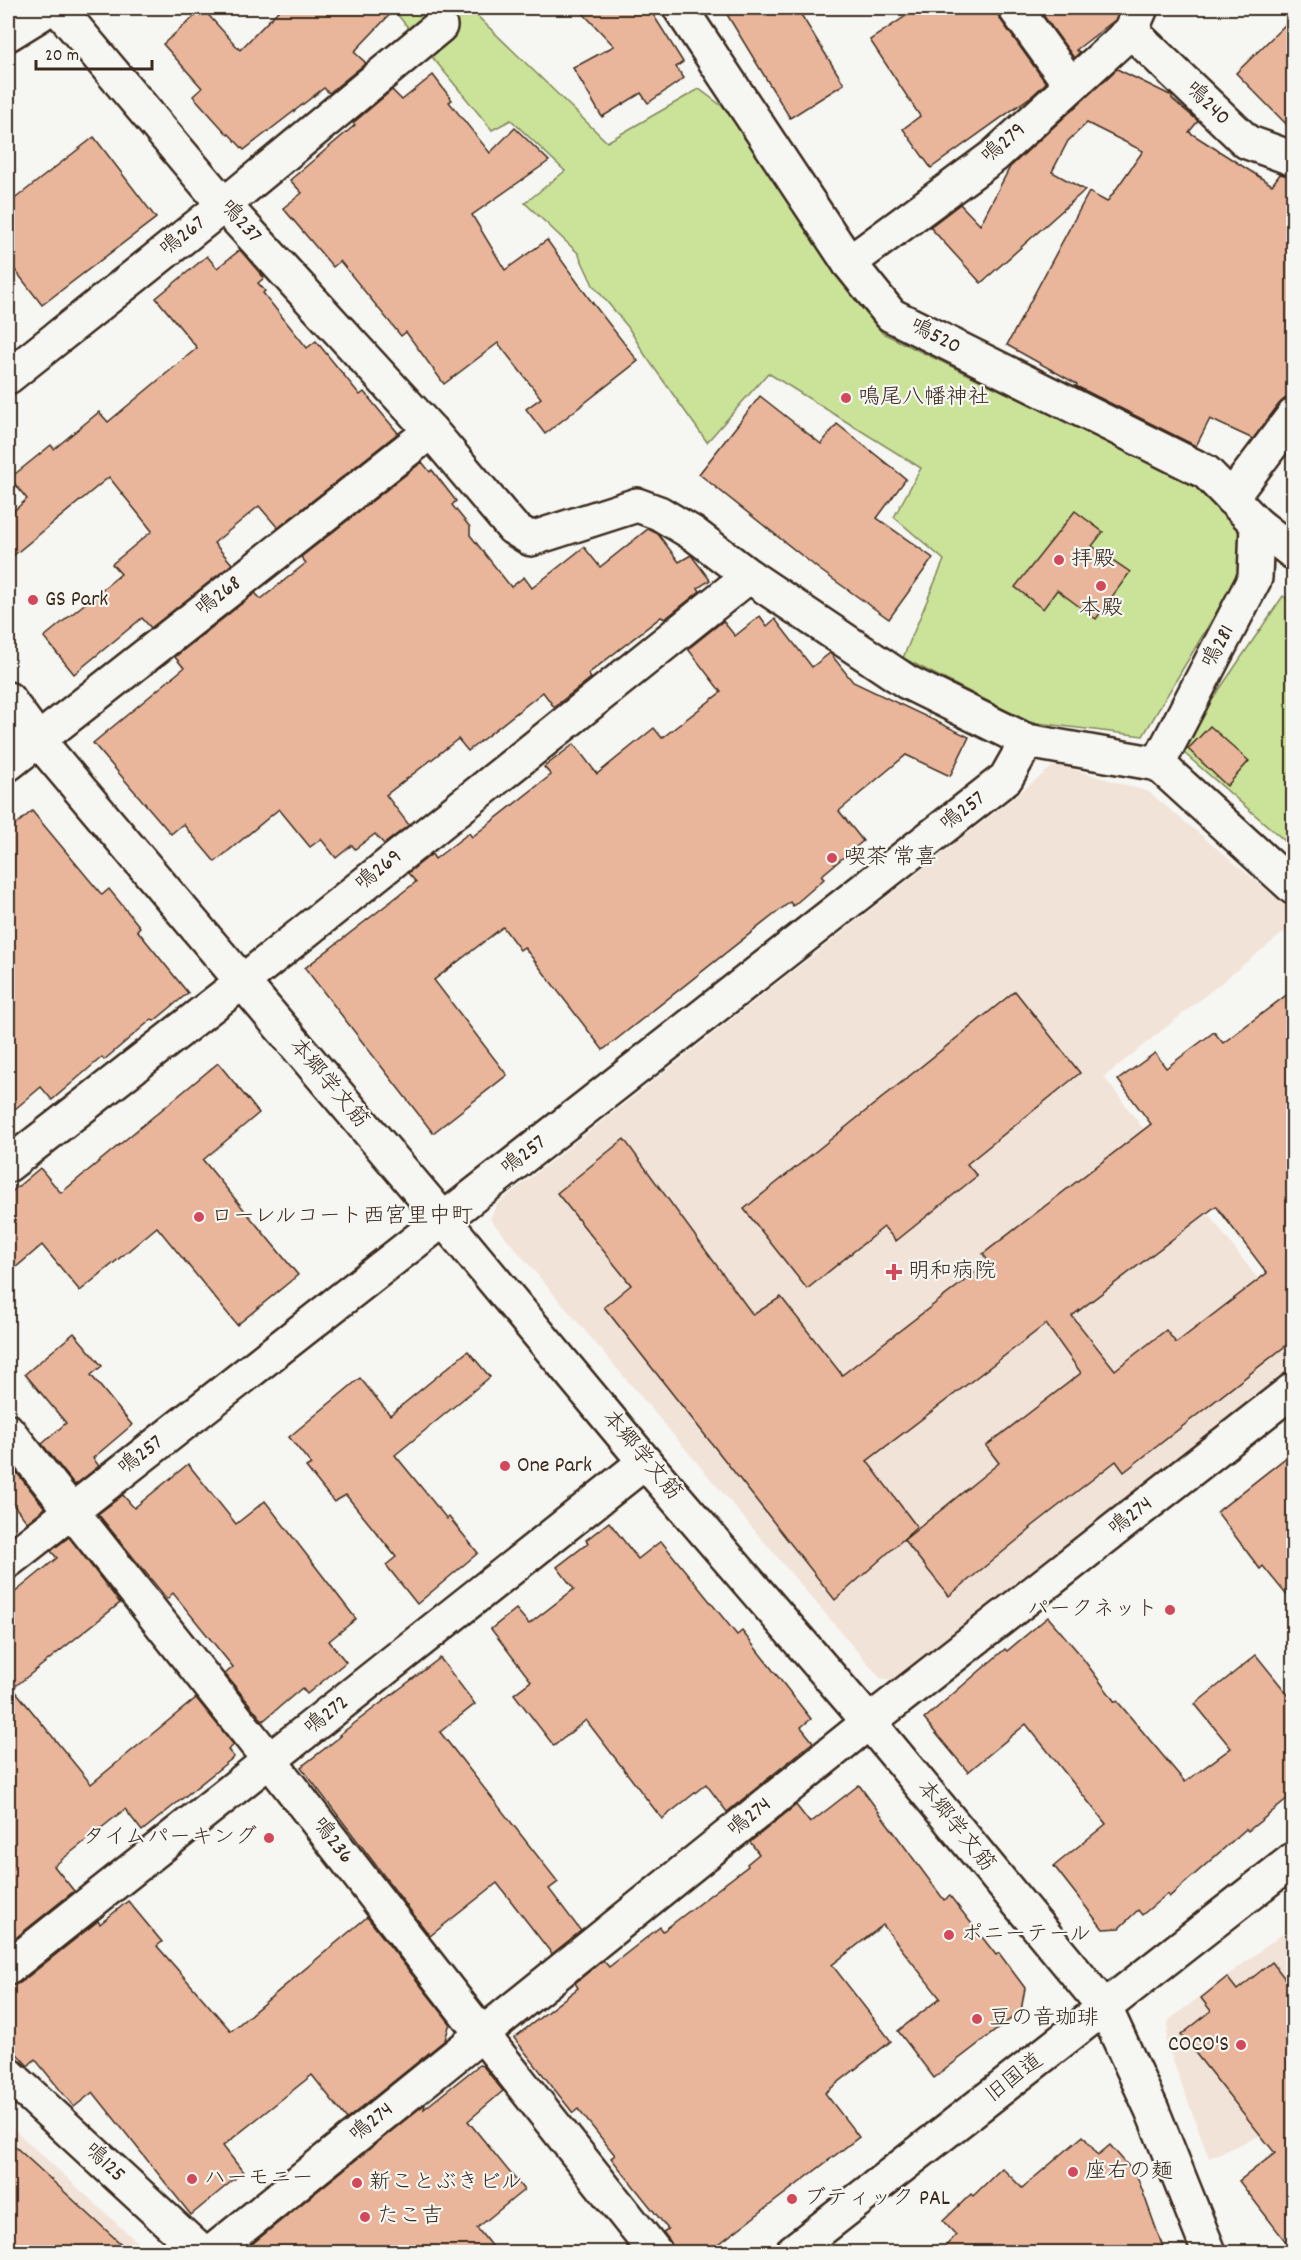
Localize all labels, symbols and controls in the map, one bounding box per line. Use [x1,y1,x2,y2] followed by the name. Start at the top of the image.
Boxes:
[36,33,152,71] scale bar
[45,44,79,69] text: 20 m
[1177,75,1237,133] street label: 鳴240
[975,116,1033,172] street label: 鳴279
[212,193,268,251] street label: 鳴237
[153,209,213,265] street label: 鳴267
[904,311,966,363] street label: 鳴520
[858,383,990,414] place label: 鳴尾八幡神社
[839,391,853,405] marker: 鳴尾八幡神社
[1071,545,1115,576] place label: 拝殿
[1052,553,1066,567] marker: 拝殿
[189,569,249,625] street label: 鳴268
[1094,579,1108,593] marker: 本殿
[45,585,108,616] place label: GS Park
[26,593,40,607] marker: GS Park
[1079,594,1123,625] place label: 本殿
[1195,620,1243,674] street label: 鳴281
[934,784,992,840] street label: 鳴257
[349,842,409,900] street label: 鳴269
[844,843,937,874] place label: 喫茶 常喜
[825,851,839,865] marker: 喫茶 常喜
[281,1032,375,1136] street label: 本郷学文筋
[495,1128,553,1184] street label: 鳴257
[211,1202,473,1233] place label: ローレルコート西宮里中町
[192,1210,206,1224] marker: ローレルコート西宮里中町
[908,1257,996,1288] place label: 明和病院
[885,1263,903,1281] marker: 明和病院
[594,1404,688,1508] street label: 本郷学文筋
[112,1428,170,1484] street label: 鳴257
[517,1451,592,1482] place label: One Park
[498,1459,512,1473] marker: One Park
[1102,1490,1160,1544] street label: 鳴274
[1027,1595,1158,1626] place label: パークネット
[1163,1603,1177,1617] marker: パークネット
[298,1688,356,1744] street label: 鳴272
[908,1774,1002,1880] street label: 本郷学文筋
[721,1790,779,1846] street label: 鳴274
[304,1811,360,1871] street label: 鳴236
[83,1823,257,1854] place label: タイムパーキング
[262,1831,276,1845] marker: タイムパーキング
[961,1920,1091,1951] place label: ポニーテール
[942,1928,956,1942] marker: ポニーテール
[989,2004,1099,2035] place label: 豆の音珈琲
[970,2012,984,2026] marker: 豆の音珈琲
[1168,2030,1229,2061] place label: COCO'S
[1234,2038,1248,2052] marker: COCO'S
[979,2046,1051,2112] street label: 旧国道
[343,2095,401,2151] street label: 鳴274
[76,2136,132,2190] street label: 鳴125
[1085,2157,1173,2188] place label: 座右の麺
[204,2164,314,2195] place label: ハーモニー
[1066,2165,1080,2179] marker: 座右の麺
[369,2168,523,2199] place label: 新ことぶきビル
[185,2172,199,2186] marker: ハーモニー
[350,2176,364,2190] marker: 新ことぶきビル
[804,2184,950,2215] place label: ブティック PAL
[785,2192,799,2206] marker: ブティック PAL
[377,2202,443,2233] place label: たこ吉
[358,2210,372,2224] marker: たこ吉

